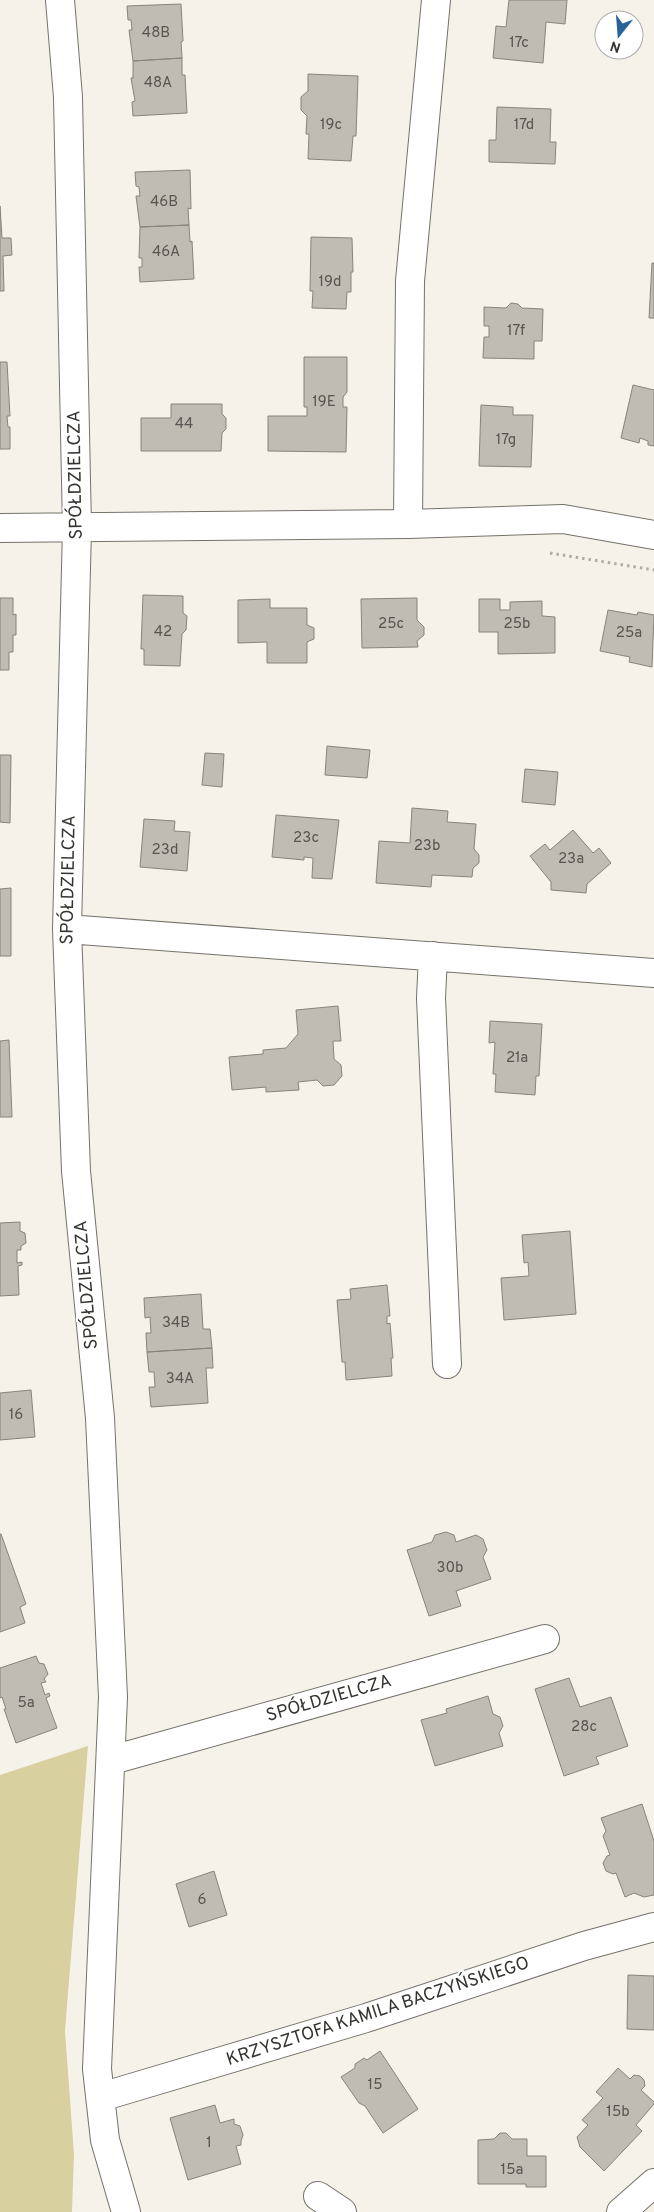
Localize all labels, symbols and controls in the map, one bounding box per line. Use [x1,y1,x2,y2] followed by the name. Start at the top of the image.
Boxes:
[594,10,644,60] north arrow
[142,24,170,43] house number: 48B
[509,34,529,53] house number: 17c
[608,36,623,56] text: N
[144,74,172,93] house number: 48A
[320,116,342,135] house number: 19c
[514,116,534,135] house number: 17d
[150,193,178,212] house number: 46B
[152,243,180,262] house number: 46A
[319,273,341,292] house number: 19d
[507,322,525,341] house number: 17f
[312,393,336,412] house number: 19E
[61,410,89,540] street label: SPÓŁDZIELCZA
[175,415,193,434] house number: 44
[496,431,516,450] house number: 17g
[378,615,404,634] house number: 25c
[504,615,530,634] house number: 25b
[154,623,172,642] house number: 42
[616,624,642,643] house number: 25a
[54,815,82,945] street label: SPÓŁDZIELCZA
[293,829,319,848] house number: 23c
[414,837,440,856] house number: 23b
[152,841,178,860] house number: 23d
[558,850,584,869] house number: 23a
[506,1049,528,1068] house number: 21a
[68,1220,104,1351] street label: SPÓŁDZIELCZA
[162,1314,190,1333] house number: 34B
[166,1370,194,1389] house number: 34A
[9,1406,23,1425] house number: 16
[437,1559,463,1578] house number: 30b
[263,1668,394,1728] street label: SPÓŁDZIELCZA
[17,1694,35,1713] house number: 5a
[571,1718,597,1737] house number: 28c
[198,1891,207,1910] house number: 6
[223,1950,532,2072] street label: KRZYSZTOFA KAMILA BACZYŃSKIEGO
[368,2076,382,2095] house number: 15
[606,2103,630,2122] house number: 15b
[206,2134,212,2153] house number: 1
[501,2161,523,2180] house number: 15a

